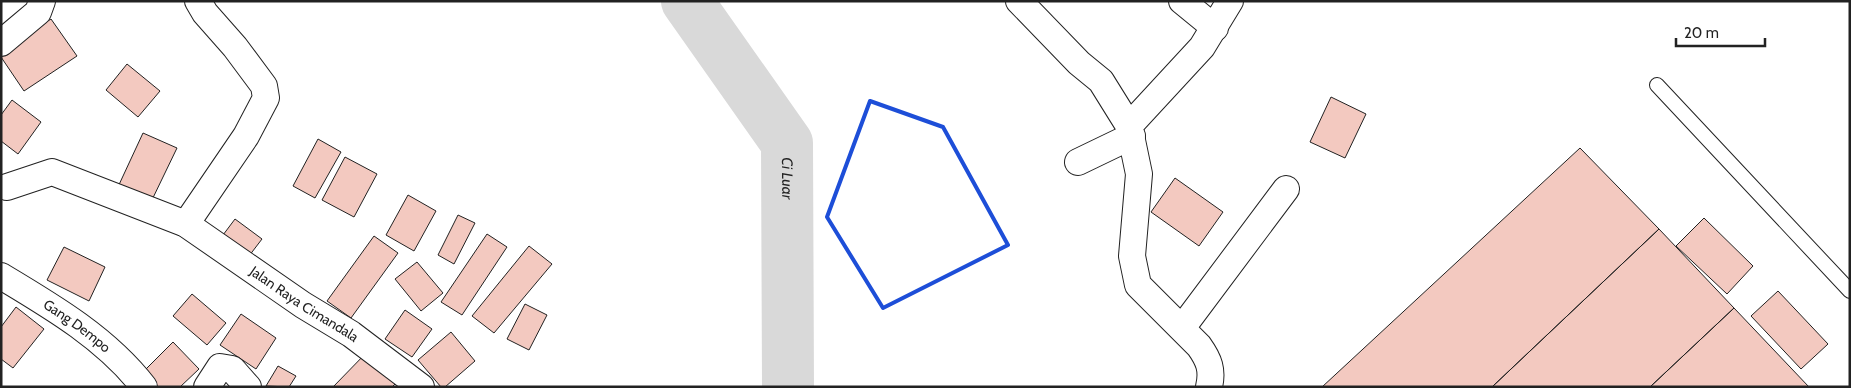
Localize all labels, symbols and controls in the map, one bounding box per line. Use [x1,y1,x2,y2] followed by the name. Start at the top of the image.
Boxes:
[1676,15,1765,47] scale bar
[1684,24,1719,42] text: 20 m
[778,157,796,201] water label: Ci Luar
[246,261,363,346] street label: Jalan Raya Cimandala
[40,295,115,357] street label: Gang Dempo

